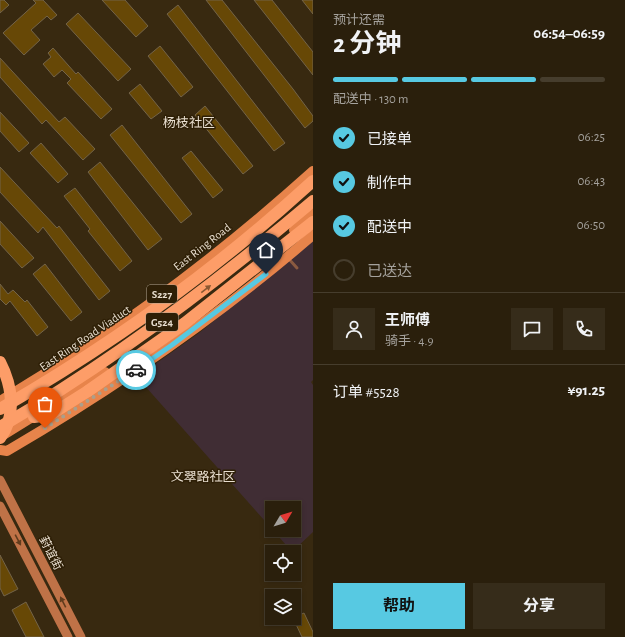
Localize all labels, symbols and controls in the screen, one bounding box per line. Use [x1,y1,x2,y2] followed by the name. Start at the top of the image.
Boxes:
[333,14,385,27] text: 预计还需
[533,26,605,41] text: 06:54–06:59
[333,31,401,57] text: 2 分钟
[333,93,409,106] text: 配送中 · 130 m
[163,116,215,130] district label: 杨枝社区
[333,127,355,149] icon: check
[578,131,605,144] text: 06:25
[367,132,412,147] text: 已接单
[333,171,355,193] icon: check
[577,175,605,188] text: 06:43
[367,176,412,191] text: 制作中
[333,215,355,237] icon: check
[577,219,605,232] text: 06:50
[367,220,412,235] text: 配送中
[171,221,233,273] street label: East Ring Road
[249,233,283,274] pin
[255,239,277,261] icon: home
[367,264,412,279] text: 已送达
[201,284,212,293] one-way arrow
[147,285,177,303] road number: S227
[37,303,133,373] street label: East Ring Road Viaduct
[333,308,375,350] button: person
[511,308,553,350] button: chat
[563,308,605,350] button: phone
[146,313,178,331] road number: G524
[385,313,430,328] text: 王师傅
[385,335,434,348] text: 骑手 · 4.9
[116,350,156,390] courier
[125,359,147,381] icon: car
[567,383,605,398] text: ¥91.25
[333,385,400,400] text: 订单 #5528
[28,387,62,428] pin
[34,393,56,415] icon: bag
[170,469,236,484] district label: 文翠路社区
[265,501,301,537] north arrow
[265,501,301,625] map controls
[15,534,21,546] one-way arrow
[37,534,65,572] street label: 葑谊街
[265,545,301,581] button: locate
[333,583,465,629] button: 帮助
[473,583,605,629] button: 分享
[265,589,301,625] button: layers
[60,597,66,608] one-way arrow

